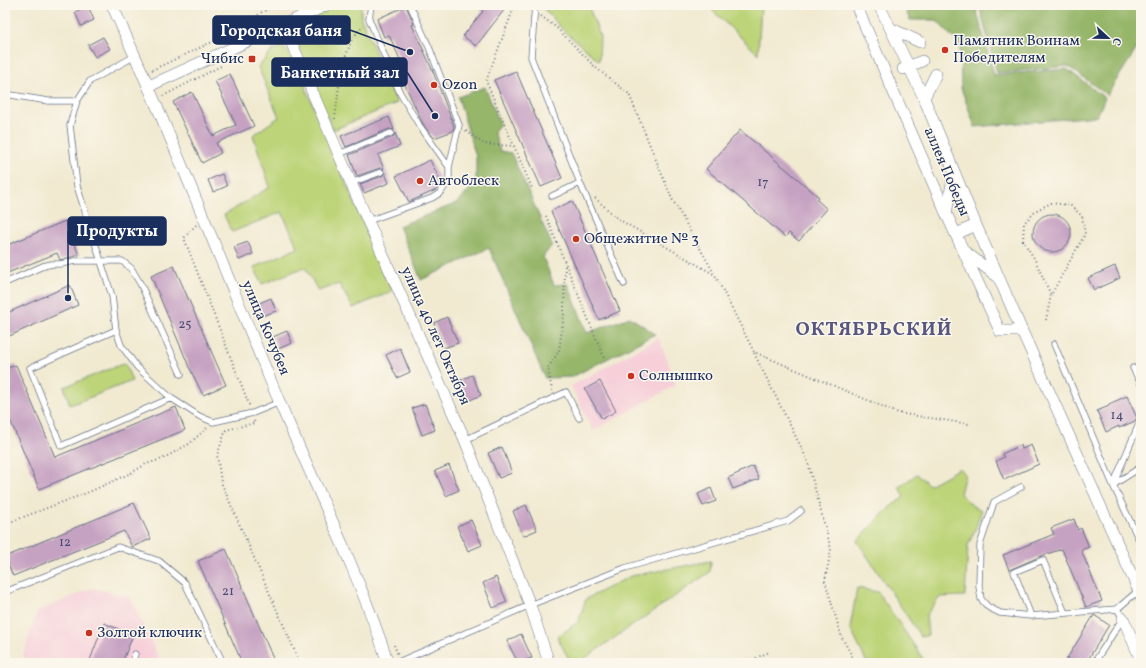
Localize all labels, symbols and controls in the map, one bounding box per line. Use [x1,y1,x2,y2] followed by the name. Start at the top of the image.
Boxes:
[213,16,350,44] callout: Городская баня
[1088,18,1128,58] north arrow
[220,21,342,43] text: Городская баня
[953,31,1080,69] place label: Памятник Воинам Победителям
[1108,35,1124,47] text: С
[940,45,950,55] marker: Памятник Воинам Победителям
[201,49,244,70] place label: Чибис
[247,54,257,64] marker: Чибис
[272,58,407,86] callout: Банкетный зал
[280,63,400,85] text: Банкетный зал
[442,75,477,96] place label: Ozon
[429,80,439,90] marker: Ozon
[918,124,974,220] street label: аллея Победы
[428,171,499,192] place label: Автоблеск
[757,174,769,192] house number: 17
[415,176,425,186] marker: Автоблеск
[68,217,166,245] callout: Продукты
[76,221,158,243] text: Продукты
[584,229,699,250] place label: Общежитие № 3
[571,234,581,244] marker: Общежитие № 3
[395,263,475,409] street label: улица 40 лет Октября
[236,277,295,379] street label: улица Кочубея
[178,316,192,334] house number: 25
[796,317,952,343] district label: ОКТЯБРЬСКИЙ
[639,366,713,387] place label: Солнышко
[626,371,636,381] marker: Солнышко
[1111,407,1124,425] house number: 14
[59,534,71,552] house number: 12
[222,583,234,601] house number: 21
[97,623,202,644] place label: Золтой ключик
[84,628,94,638] marker: Золтой ключик

